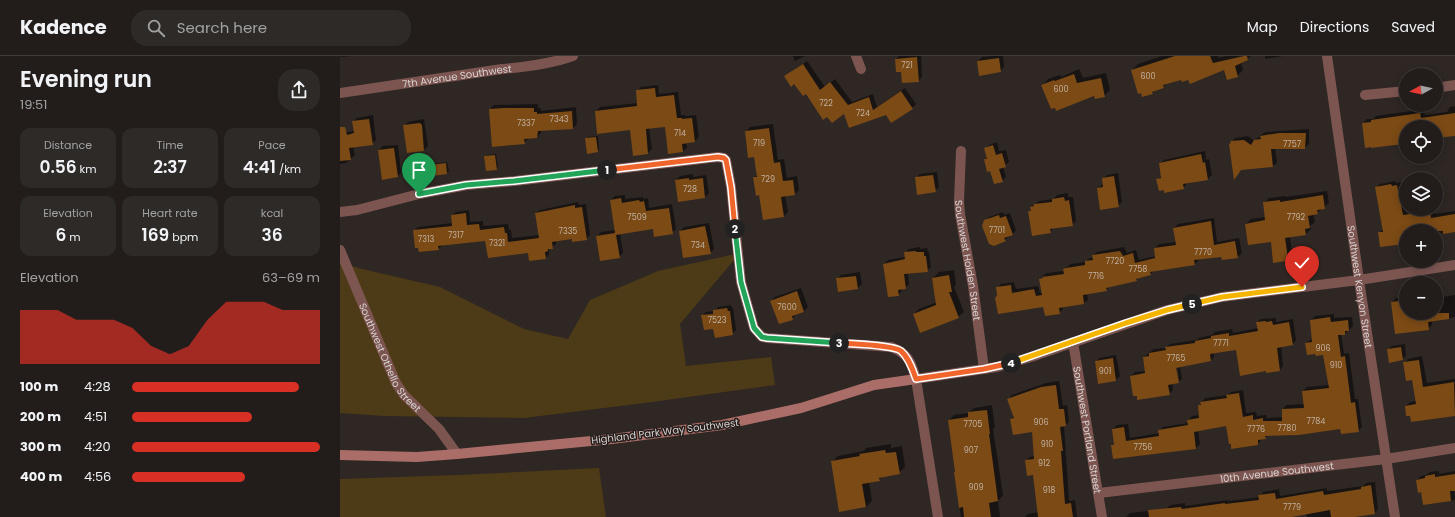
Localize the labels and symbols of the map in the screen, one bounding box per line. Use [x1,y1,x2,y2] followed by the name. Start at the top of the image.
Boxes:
[901,60,913,71] house number: 721
[401,61,513,92] street label: 7th Avenue Southwest
[1399,68,1443,112] north arrow
[1140,71,1156,82] house number: 600
[1053,84,1069,95] house number: 600
[819,98,833,109] house number: 722
[856,108,870,119] house number: 724
[550,114,569,125] house number: 7343
[517,118,536,129] house number: 7337
[674,128,686,139] house number: 714
[753,138,765,149] house number: 719
[1283,139,1302,150] house number: 7757
[402,153,436,194] pin
[597,160,617,180] pin: 1
[761,174,775,185] house number: 729
[683,184,697,195] house number: 728
[951,200,985,322] street label: Southwest Holden Street
[627,212,647,223] house number: 7509
[1287,212,1306,223] house number: 7792
[725,219,745,239] pin: 2
[1343,224,1376,349] street label: Southwest Kenyon Street
[989,225,1005,236] house number: 7701
[559,226,577,237] house number: 7335
[448,230,465,241] house number: 7317
[418,234,434,245] house number: 7313
[489,238,505,249] house number: 7321
[691,240,705,251] house number: 734
[1285,246,1319,287] pin
[1194,247,1212,258] house number: 7770
[1106,256,1124,267] house number: 7720
[1129,264,1147,275] house number: 7758
[1088,271,1104,282] house number: 7716
[1182,294,1202,314] pin: 5
[355,301,424,416] street label: Southwest Othello Street
[777,302,797,313] house number: 7600
[708,315,727,326] house number: 7523
[829,333,849,353] pin: 3
[1213,338,1229,349] house number: 7771
[1315,343,1331,354] house number: 906
[1001,353,1021,373] pin: 4
[1167,353,1185,364] house number: 7765
[1330,360,1342,371] house number: 910
[1069,365,1105,495] street label: Southwest Portland Street
[1099,366,1111,377] house number: 901
[590,415,740,448] street label: Highland Park Way Southwest
[1307,416,1325,427] house number: 7784
[1033,417,1049,428] house number: 906
[964,419,982,430] house number: 7705
[1278,423,1296,434] house number: 7780
[1247,424,1265,435] house number: 7776
[1041,439,1053,450] house number: 910
[1134,442,1152,453] house number: 7756
[964,445,979,456] house number: 907
[1038,458,1050,469] house number: 912
[1219,458,1335,487] street label: 10th Avenue Southwest
[968,482,984,493] house number: 909
[1043,485,1055,496] house number: 918
[1283,502,1301,513] house number: 7779

